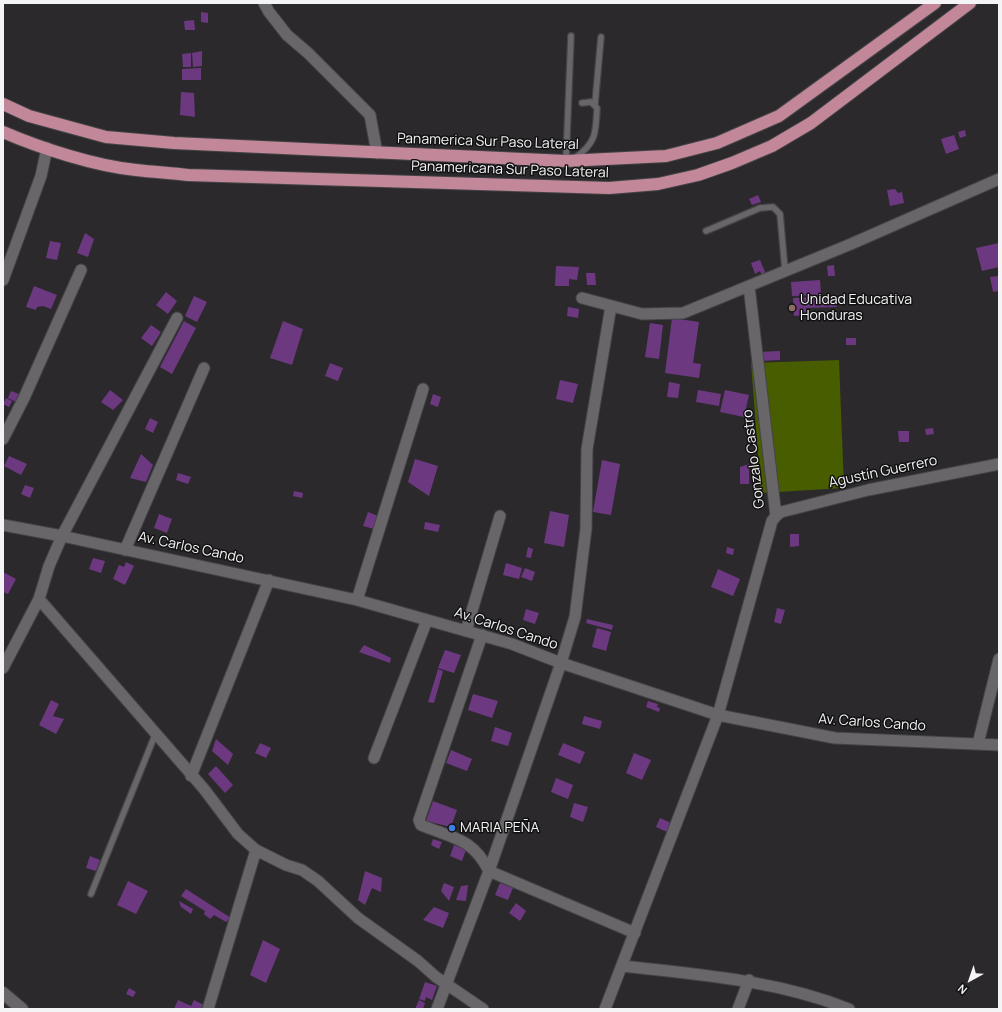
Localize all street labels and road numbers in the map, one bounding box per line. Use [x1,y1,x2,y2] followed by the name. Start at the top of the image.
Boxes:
[397,130,579,154] street label: Panamerica Sur Paso Lateral
[411,158,609,182] street label: Panamericana Sur Paso Lateral
[740,409,768,509] street label: Gonzalo Castro
[827,452,939,492] street label: Agustín Guerrero
[137,529,245,567] street label: Av. Carlos Cando
[452,604,560,654] street label: Av. Carlos Cando
[818,711,926,735] street label: Av. Carlos Cando

